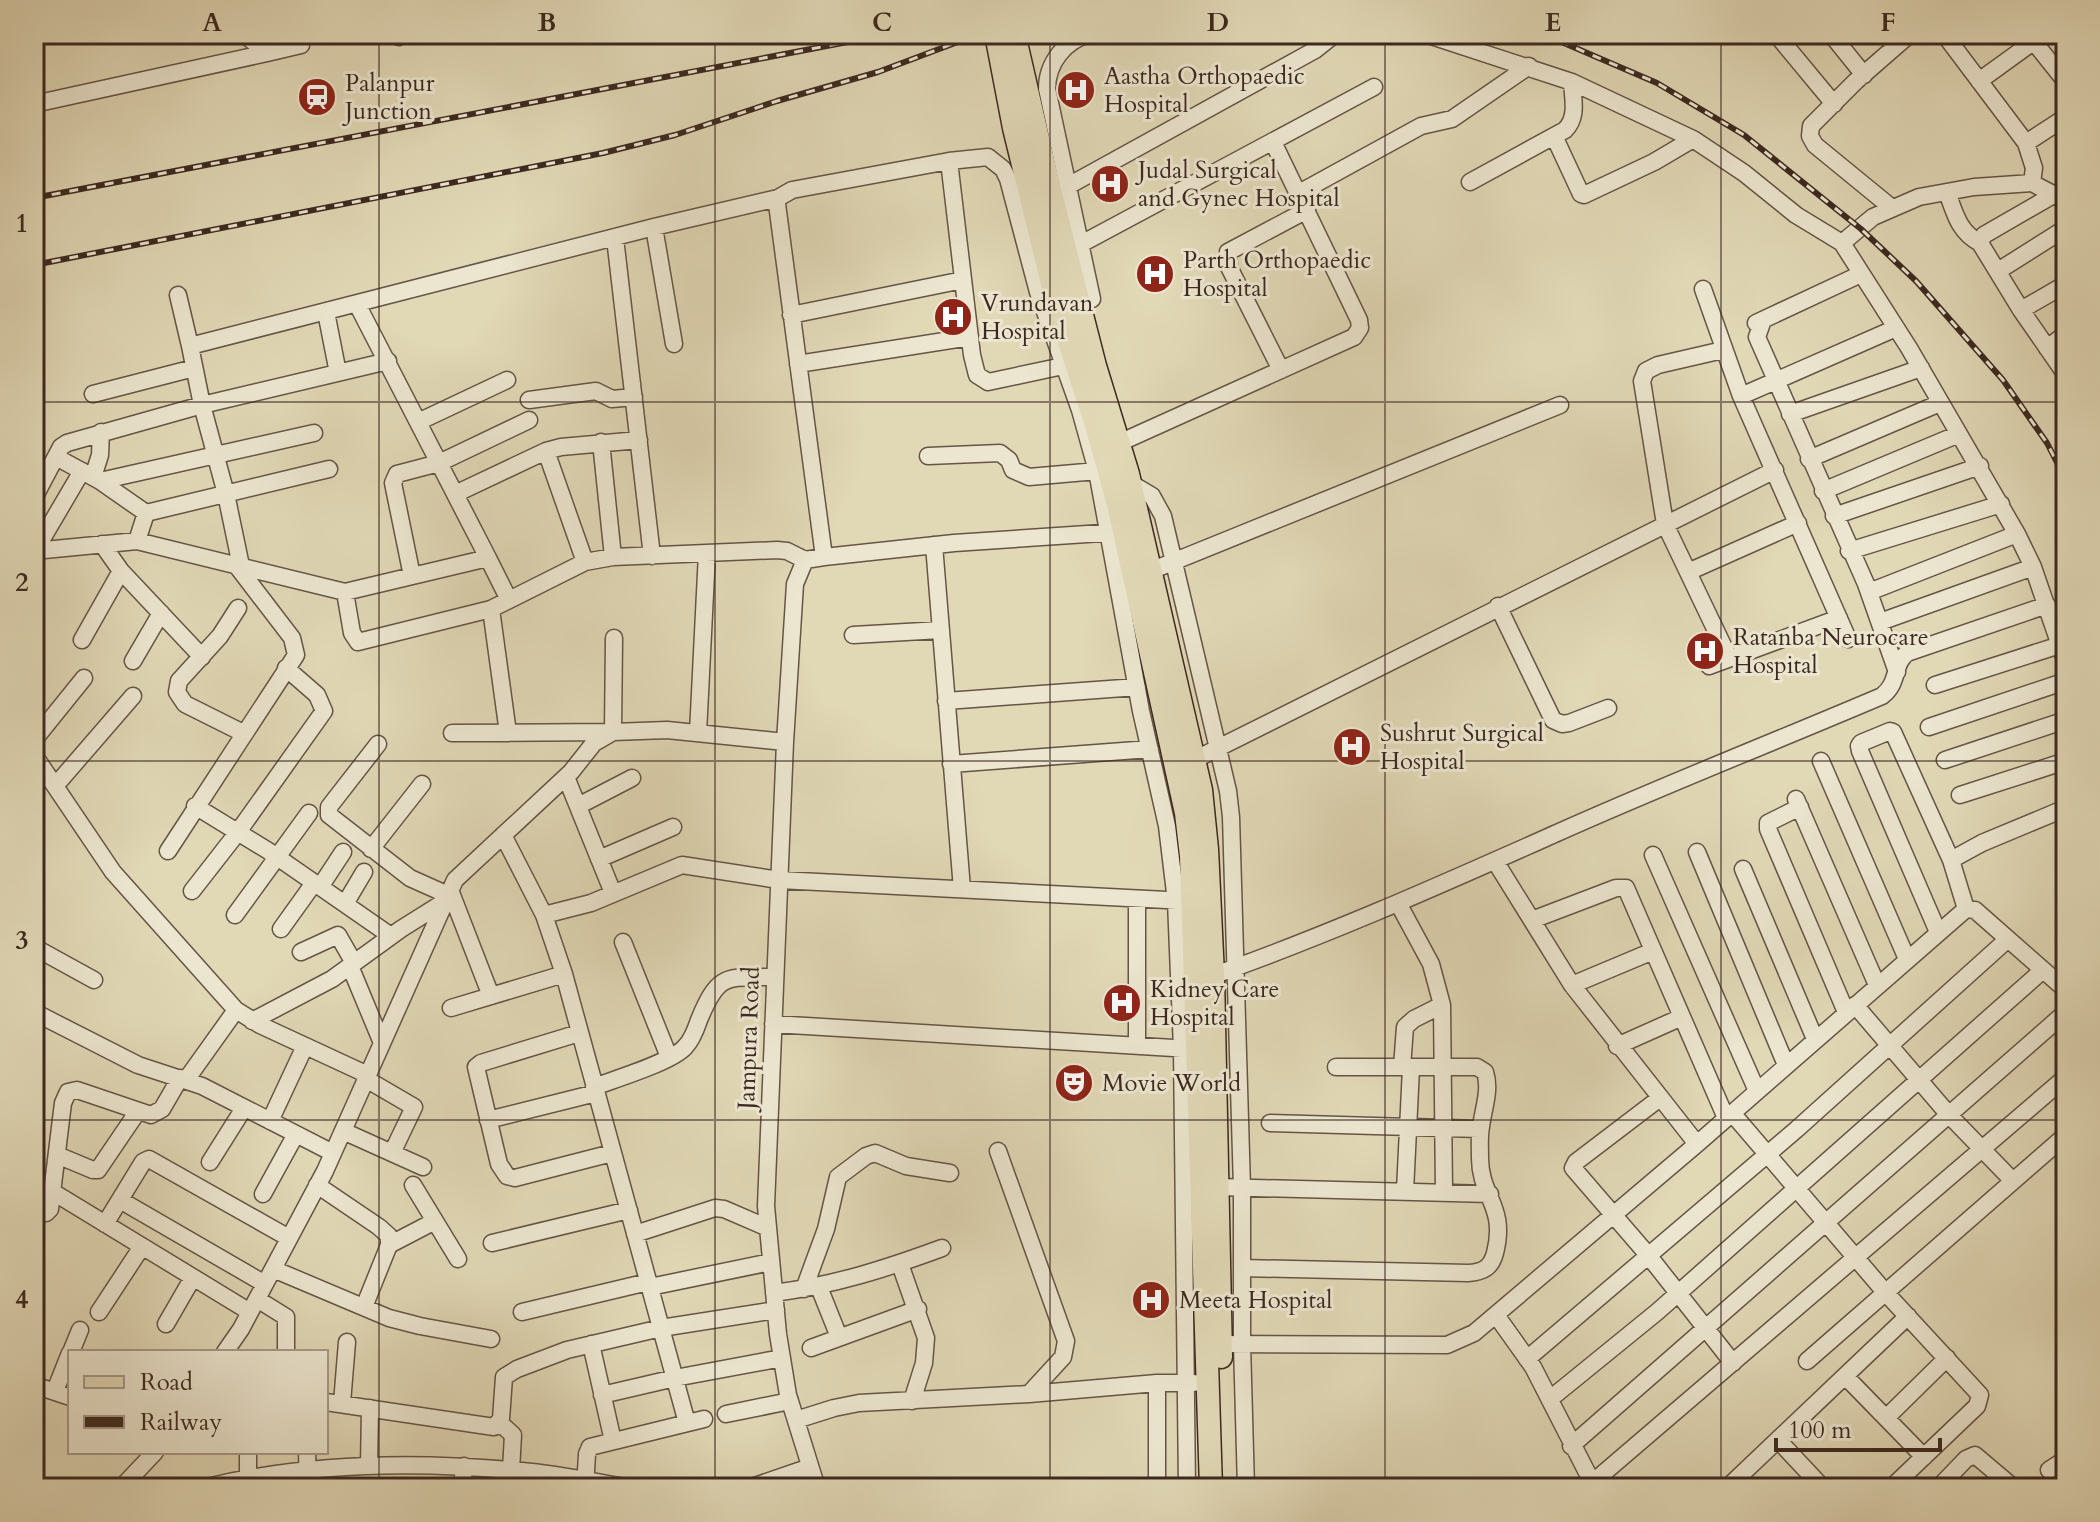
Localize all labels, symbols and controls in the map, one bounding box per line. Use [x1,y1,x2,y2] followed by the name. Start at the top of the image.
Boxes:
[202,5,222,40] text: A
[538,5,556,40] text: B
[872,5,892,40] text: C
[1207,5,1229,40] text: D
[1545,5,1561,40] text: E
[1880,5,1896,40] text: F
[1104,60,1305,121] place label: Aastha Orthopaedic Hospital
[342,67,435,128] place label: Palanpur Junction
[1055,69,1097,111] hospital icon: Aastha Orthopaedic Hospital
[296,76,338,118] station icon: Palanpur Junction
[1135,154,1339,215] place label: Judal Surgical and Gynec Hospital
[1089,163,1131,205] hospital icon: Judal Surgical and Gynec Hospital
[15,206,29,241] text: 1
[1183,244,1371,305] place label: Parth Orthopaedic Hospital
[1134,253,1176,295] hospital icon: Parth Orthopaedic Hospital
[981,287,1094,348] place label: Vrundavan Hospital
[932,296,974,338] hospital icon: Vrundavan Hospital
[15,565,29,600] text: 2
[1733,621,1929,682] place label: Ratanba Neurocare Hospital
[1684,630,1726,672] hospital icon: Ratanba Neurocare Hospital
[1380,717,1544,778] place label: Sushrut Surgical Hospital
[1331,726,1373,768] hospital icon: Sushrut Surgical Hospital
[15,923,29,958] text: 3
[730,966,768,1113] street label: Jampura Road
[1150,973,1279,1034] place label: Kidney Care Hospital
[1101,982,1143,1024] hospital icon: Kidney Care Hospital
[1053,1062,1095,1104] theatre icon: Movie World
[1102,1067,1241,1100] place label: Movie World
[1130,1279,1172,1321] hospital icon: Meeta Hospital
[15,1282,29,1317] text: 4
[1179,1284,1332,1317] place label: Meeta Hospital
[68,1350,328,1454] legend
[140,1366,193,1399] text: Road
[1776,1402,1940,1452] scale bar
[140,1406,222,1439] text: Railway
[1788,1414,1852,1447] text: 100 m

